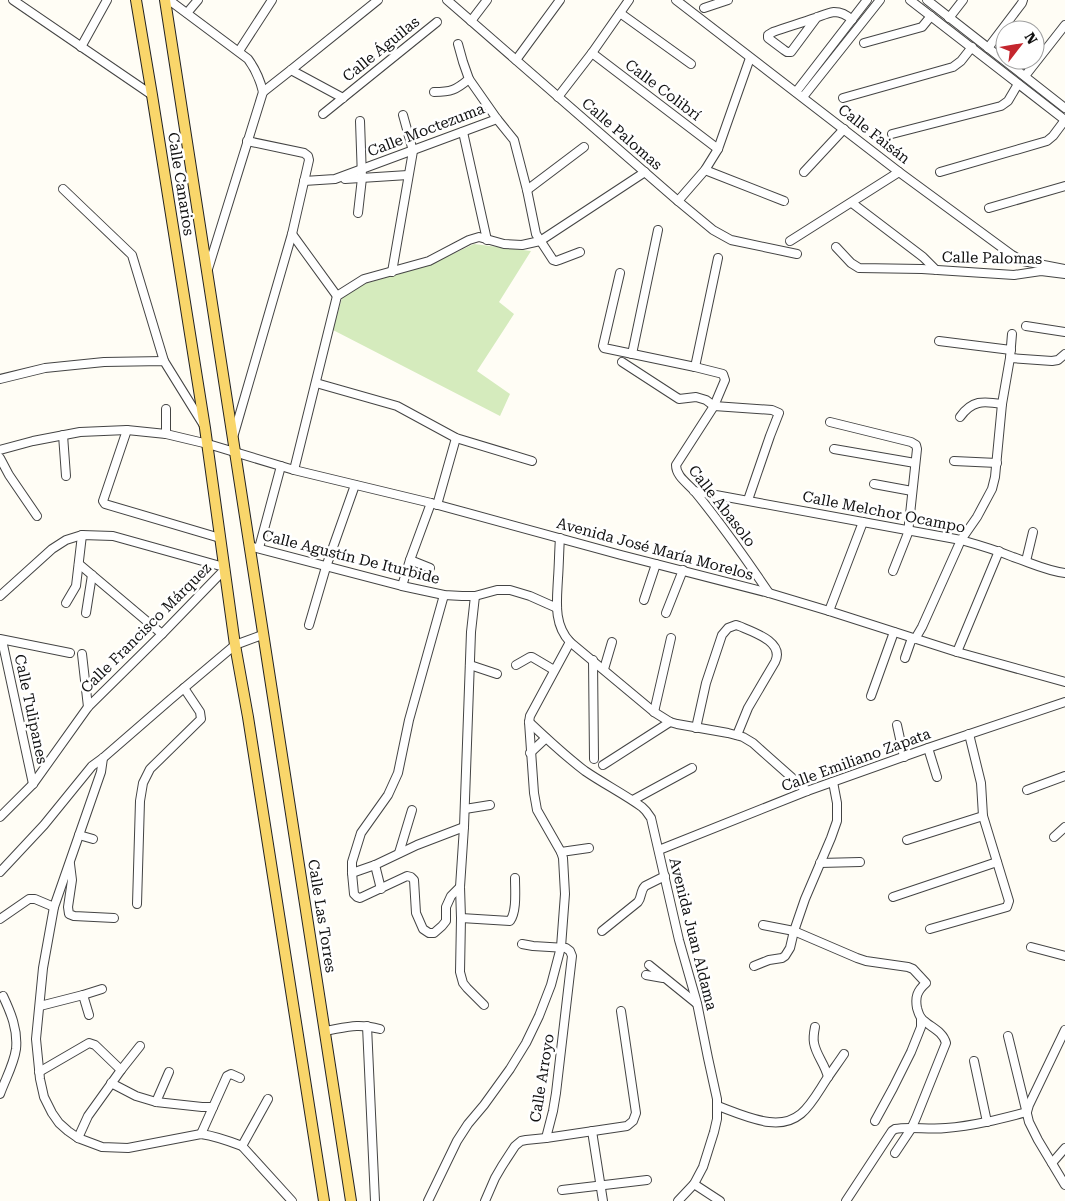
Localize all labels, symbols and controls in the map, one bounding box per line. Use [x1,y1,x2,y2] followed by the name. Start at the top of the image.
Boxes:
[339,13,423,85] street label: Calle Águilas
[995,20,1045,70] north arrow
[1022,30,1041,47] text: N
[622,56,705,124] street label: Calle Colibrí
[578,94,666,174] street label: Calle Palomas
[365,99,487,161] street label: Calle Moctezuma
[834,100,914,168] street label: Calle Faisán
[164,131,198,237] street label: Calle Canarios
[942,248,1042,268] street label: Calle Palomas
[685,462,759,550] street label: Calle Abasolo
[801,487,967,537] street label: Calle Melchor Ocampo
[555,514,755,584] street label: Avenida José María Morelos
[260,526,442,588] street label: Calle Agustín De Iturbide
[77,559,215,697] street label: Calle Francisco Márquez
[11,653,51,765] street label: Calle Tulipanes
[779,725,933,795] street label: Calle Emiliano Zapata
[665,856,721,1012] street label: Avenida Juan Aldama
[304,858,340,974] street label: Calle Las Torres
[526,1032,558,1124] street label: Calle Arroyo

